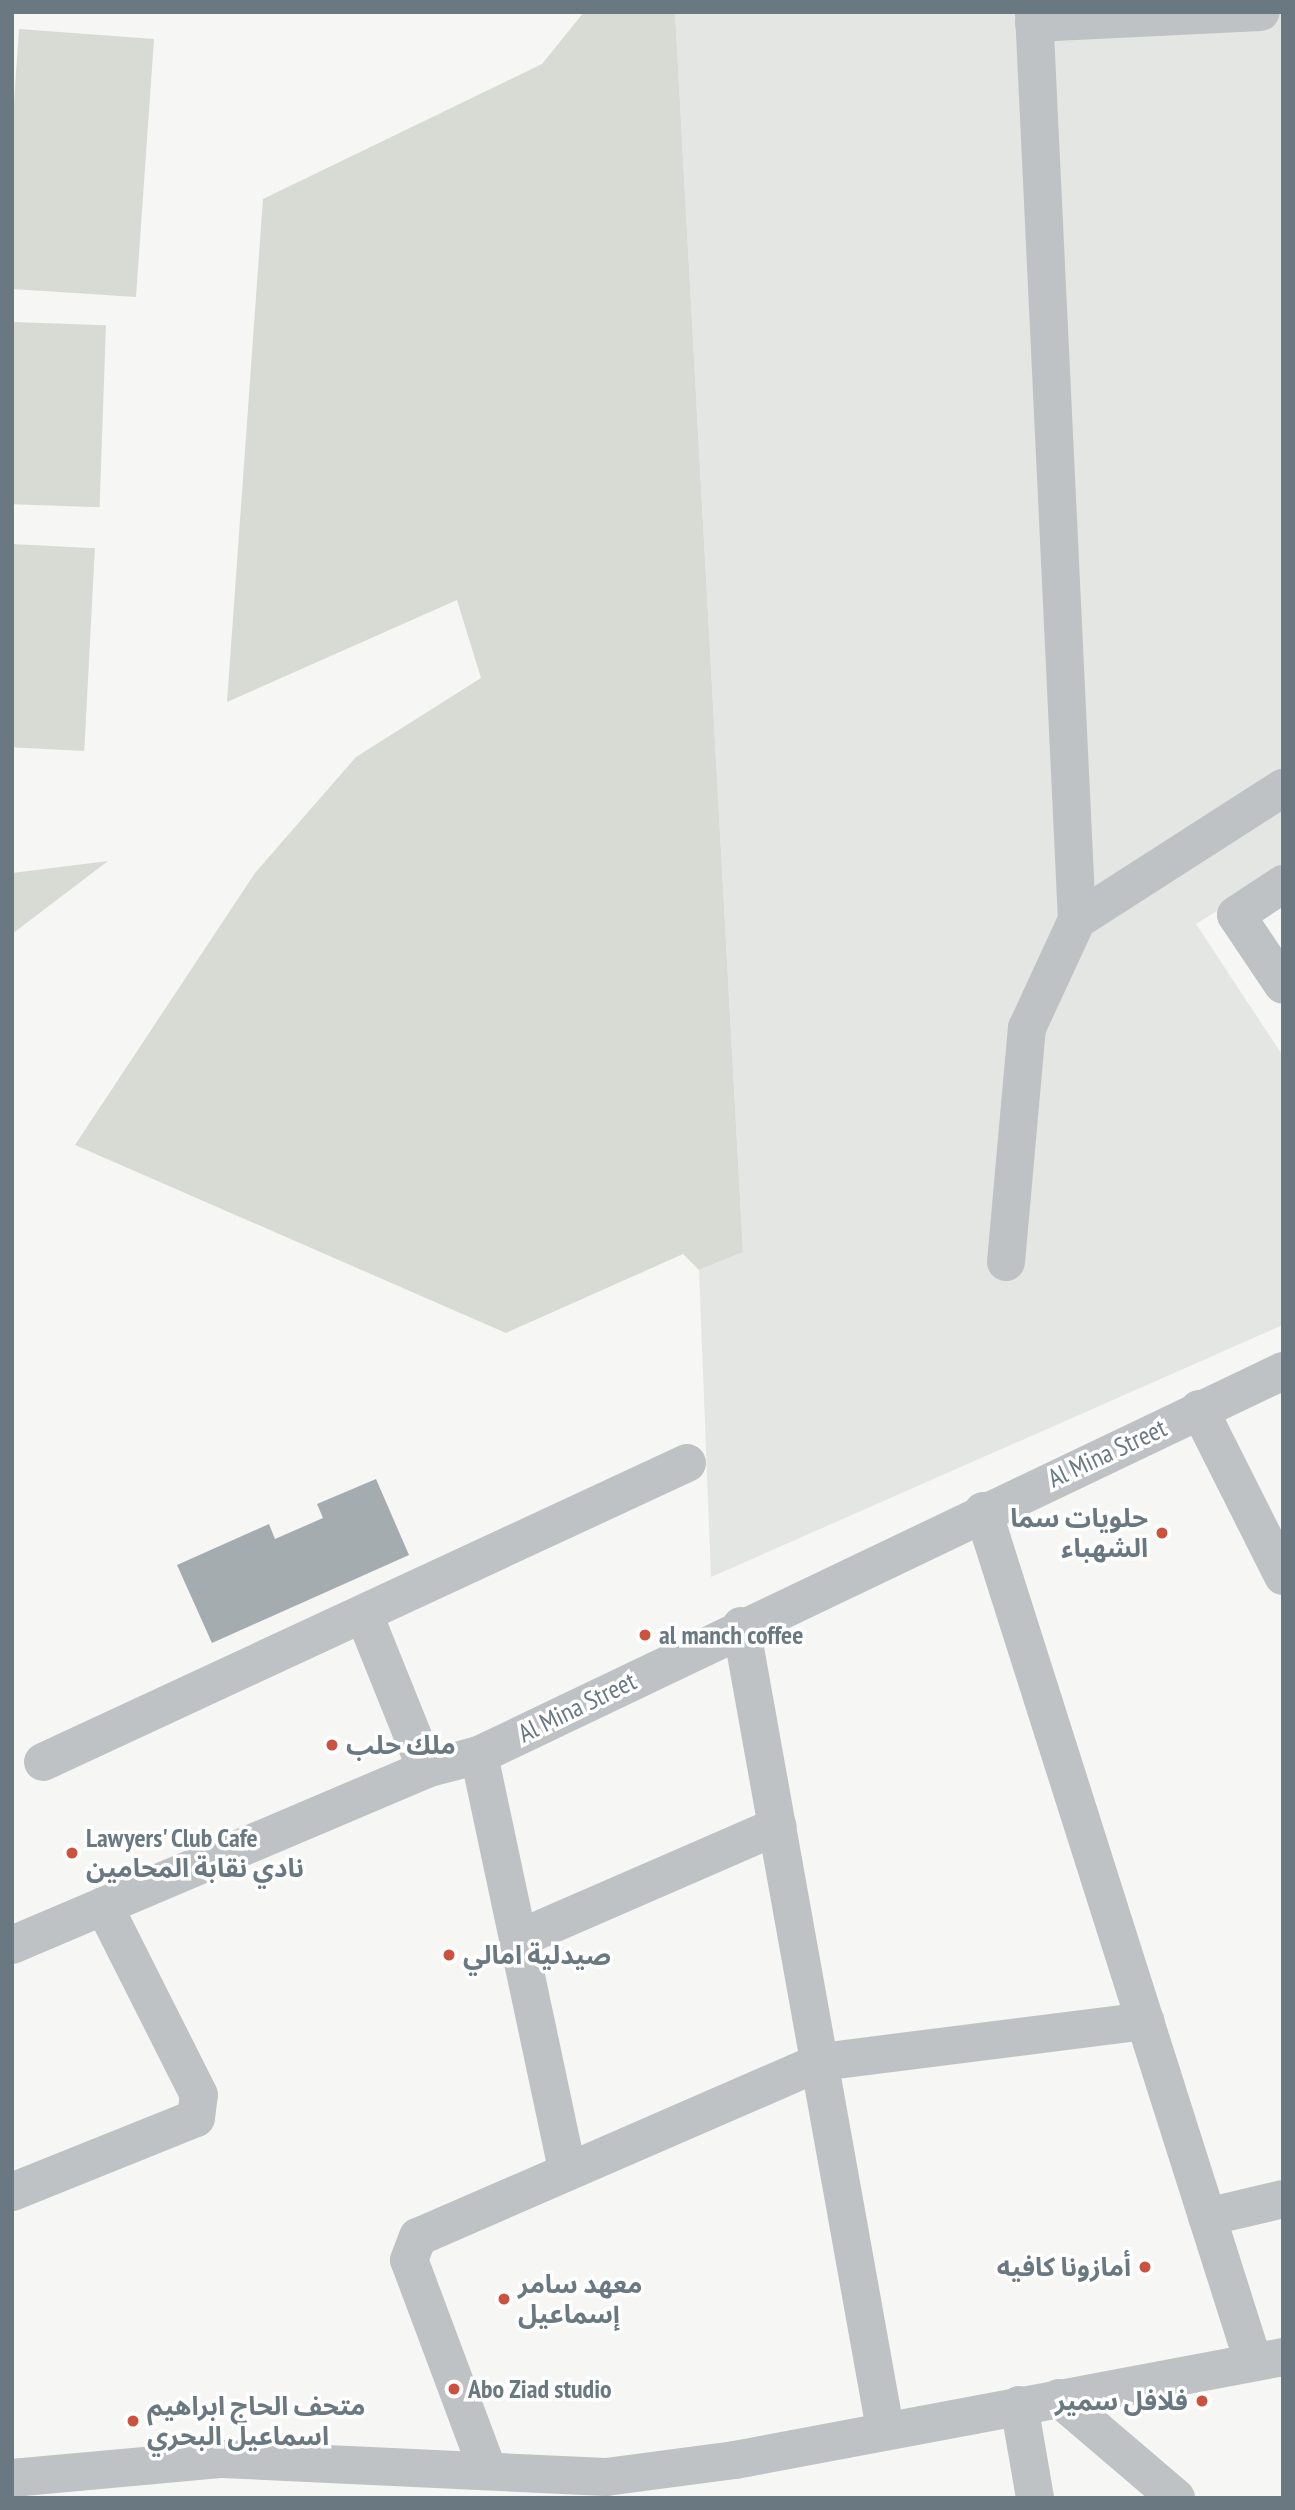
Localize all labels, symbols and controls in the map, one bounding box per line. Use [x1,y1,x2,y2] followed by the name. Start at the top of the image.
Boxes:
[1043,1412,1171,1494] street label: Al Mina Street
[1010,1502,1148,1564] place label: حلويات سما الشهباء
[1154,1525,1170,1541] marker: حلويات سما الشهباء
[659,1619,803,1651] place label: al manch coffee
[637,1627,653,1643] marker: al manch coffee
[513,1665,641,1749] street label: Al Mina Street
[346,1729,456,1761] place label: ملك حلب
[324,1737,340,1753] marker: ملك حلب
[86,1822,304,1884] place label: Lawyers' Club Cafe نادي نقابة المحامين
[64,1845,80,1861] marker: Lawyers' Club Cafe نادي نقابة المحامين
[463,1939,611,1971] place label: صيدلية امالي
[441,1947,457,1963] marker: صيدلية امالي
[997,2251,1131,2283] place label: أمازونا كافيه
[1137,2259,1153,2275] marker: أمازونا كافيه
[518,2268,642,2330] place label: معهد سامر إسماعيل
[496,2291,512,2307] marker: معهد سامر إسماعيل
[468,2373,612,2405] place label: Abo Ziad studio
[446,2381,462,2397] marker: Abo Ziad studio
[1055,2385,1188,2417] place label: فلافل سمير
[147,2390,365,2452] place label: متحف الحاج ابراهيم اسماعيل البحري
[1194,2393,1210,2409] marker: فلافل سمير
[125,2413,141,2429] marker: متحف الحاج ابراهيم اسماعيل البحري

